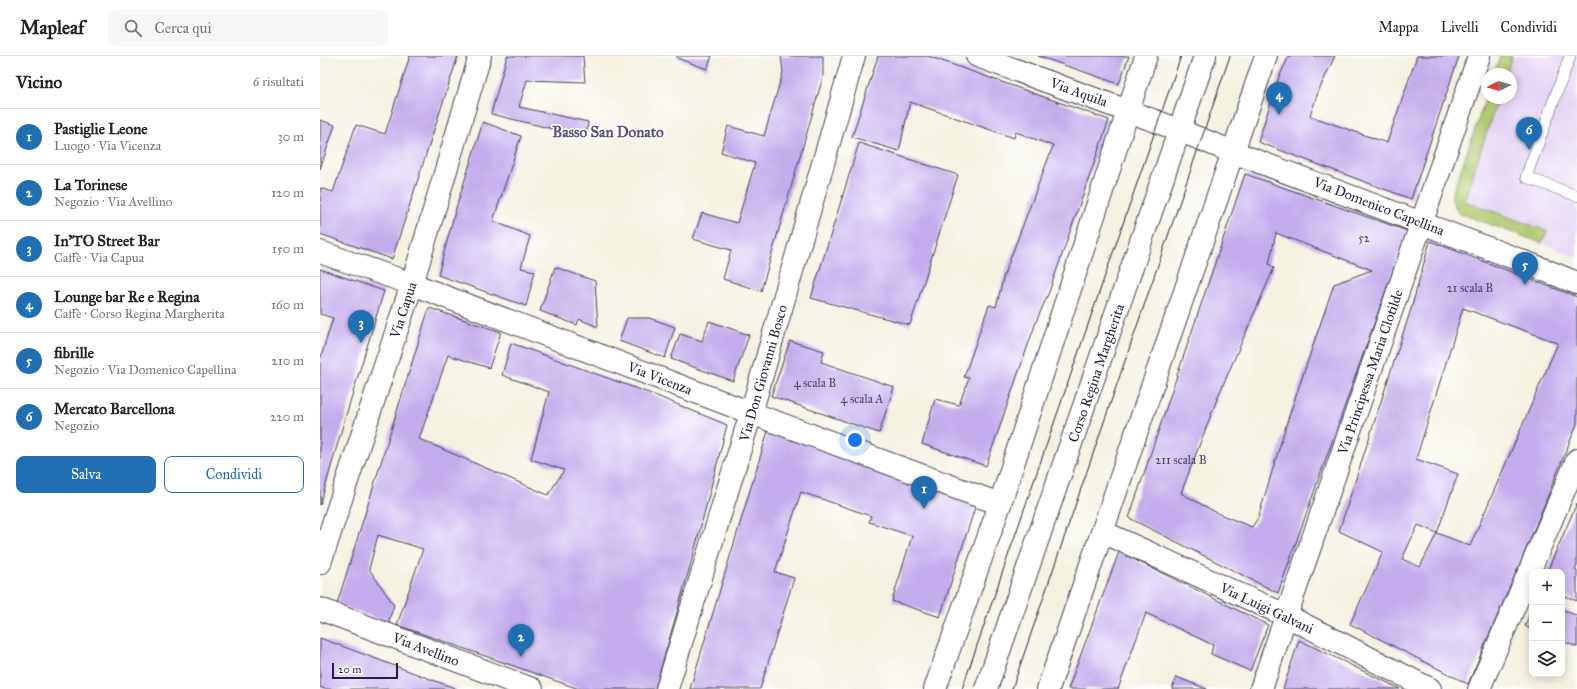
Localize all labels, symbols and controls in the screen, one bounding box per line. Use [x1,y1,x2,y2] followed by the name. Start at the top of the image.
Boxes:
[108,10,388,46] search box
[20,16,84,39] text: Mapleaf
[122,17,144,39] icon: search
[154,19,212,37] text: Cerca qui
[1378,19,1419,36] text: Mappa
[1441,19,1479,36] text: Livelli
[1501,19,1557,36] text: Condividi
[1481,68,1517,104] north arrow
[16,72,62,93] text: Vicino
[253,74,304,90] text: 6 risultati
[1047,74,1110,112] street label: Via Aquila
[1266,82,1292,115] pin: 4
[1516,117,1542,150] pin: 6
[54,120,148,138] text: Pastiglie Leone
[552,123,664,141] district label: Basso San Donato
[26,129,32,145] text: 1
[278,129,304,145] text: 30 m
[54,138,161,154] text: Luogo · Via Vicenza
[1310,173,1447,239] street label: Via Domenico Capellina
[54,176,127,194] text: La Torinese
[26,185,32,201] text: 2
[271,185,304,201] text: 120 m
[54,194,172,210] text: Negozio · Via Avellino
[1358,231,1370,245] house number: 52
[54,232,160,250] text: In'TO Street Bar
[26,241,32,257] text: 3
[272,241,304,257] text: 150 m
[54,250,144,266] text: Caffè · Via Capua
[1512,252,1538,285] pin: 5
[386,280,421,341] street label: Via Capua
[1447,281,1493,295] house number: 21 scala B
[1334,287,1407,458] street label: Via Principessa Maria Clotilde
[54,288,200,306] text: Lounge bar Re e Regina
[25,297,33,313] text: 4
[271,297,304,313] text: 160 m
[1065,302,1128,445] street label: Corso Regina Margherita
[736,303,791,444] street label: Via Don Giovanni Bosco
[54,306,225,322] text: Caffè · Corso Regina Margherita
[348,310,374,343] pin: 3
[54,344,94,362] text: fibrille
[26,353,32,369] text: 5
[271,353,304,369] text: 210 m
[624,358,695,399] street label: Via Vicenza
[54,362,237,378] text: Negozio · Via Domenico Capellina
[794,376,836,390] house number: 4 scala B
[841,392,883,406] house number: 4 scala A
[54,400,175,418] text: Mercato Barcellona
[26,409,32,425] text: 6
[270,409,304,425] text: 220 m
[54,418,99,434] text: Negozio
[845,430,865,450] your location
[1155,453,1207,467] house number: 211 scala B
[16,456,156,493] button: Salva
[164,456,304,493] button: Condividi
[911,476,937,509] pin: 1
[1529,569,1565,677] map controls
[1529,569,1565,605] button: +
[1216,579,1316,638] street label: Via Luigi Galvani
[1529,605,1565,641] button: −
[508,624,534,657] pin: 2
[389,629,462,670] street label: Via Avellino
[1529,641,1565,677] button: layers
[332,661,398,680] scale bar
[338,663,361,676] text: 20 m

